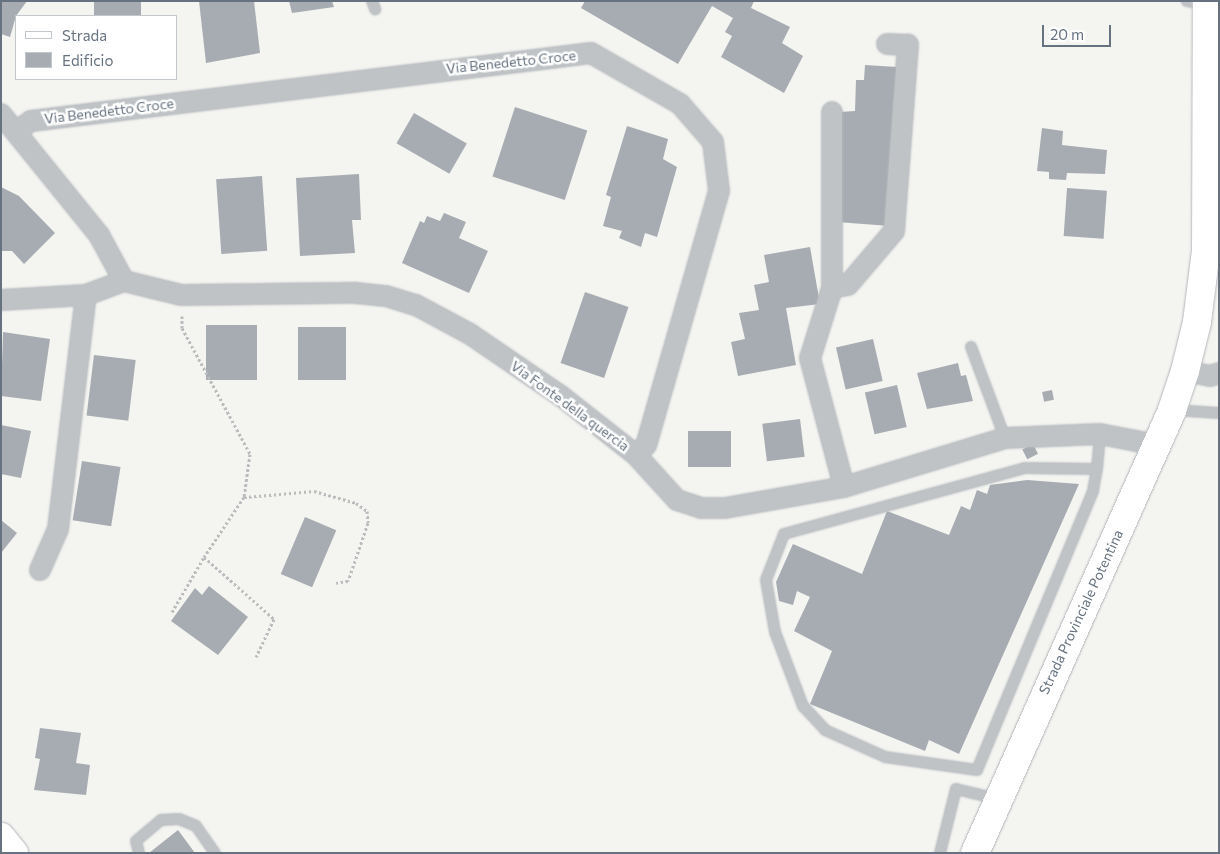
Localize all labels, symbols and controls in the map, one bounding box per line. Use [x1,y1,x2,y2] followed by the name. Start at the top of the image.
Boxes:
[15,15,178,80] legend
[1045,15,1114,47] scale bar
[1050,25,1084,43] text: 20 m
[62,26,107,44] text: Strada
[445,47,577,77] street label: Via Benedetto Croce
[62,51,113,69] text: Edificio
[43,95,175,127] street label: Via Benedetto Croce
[508,357,632,455] street label: Via Fonte della quercia
[1035,527,1127,697] street label: Strada Provinciale Potentina

